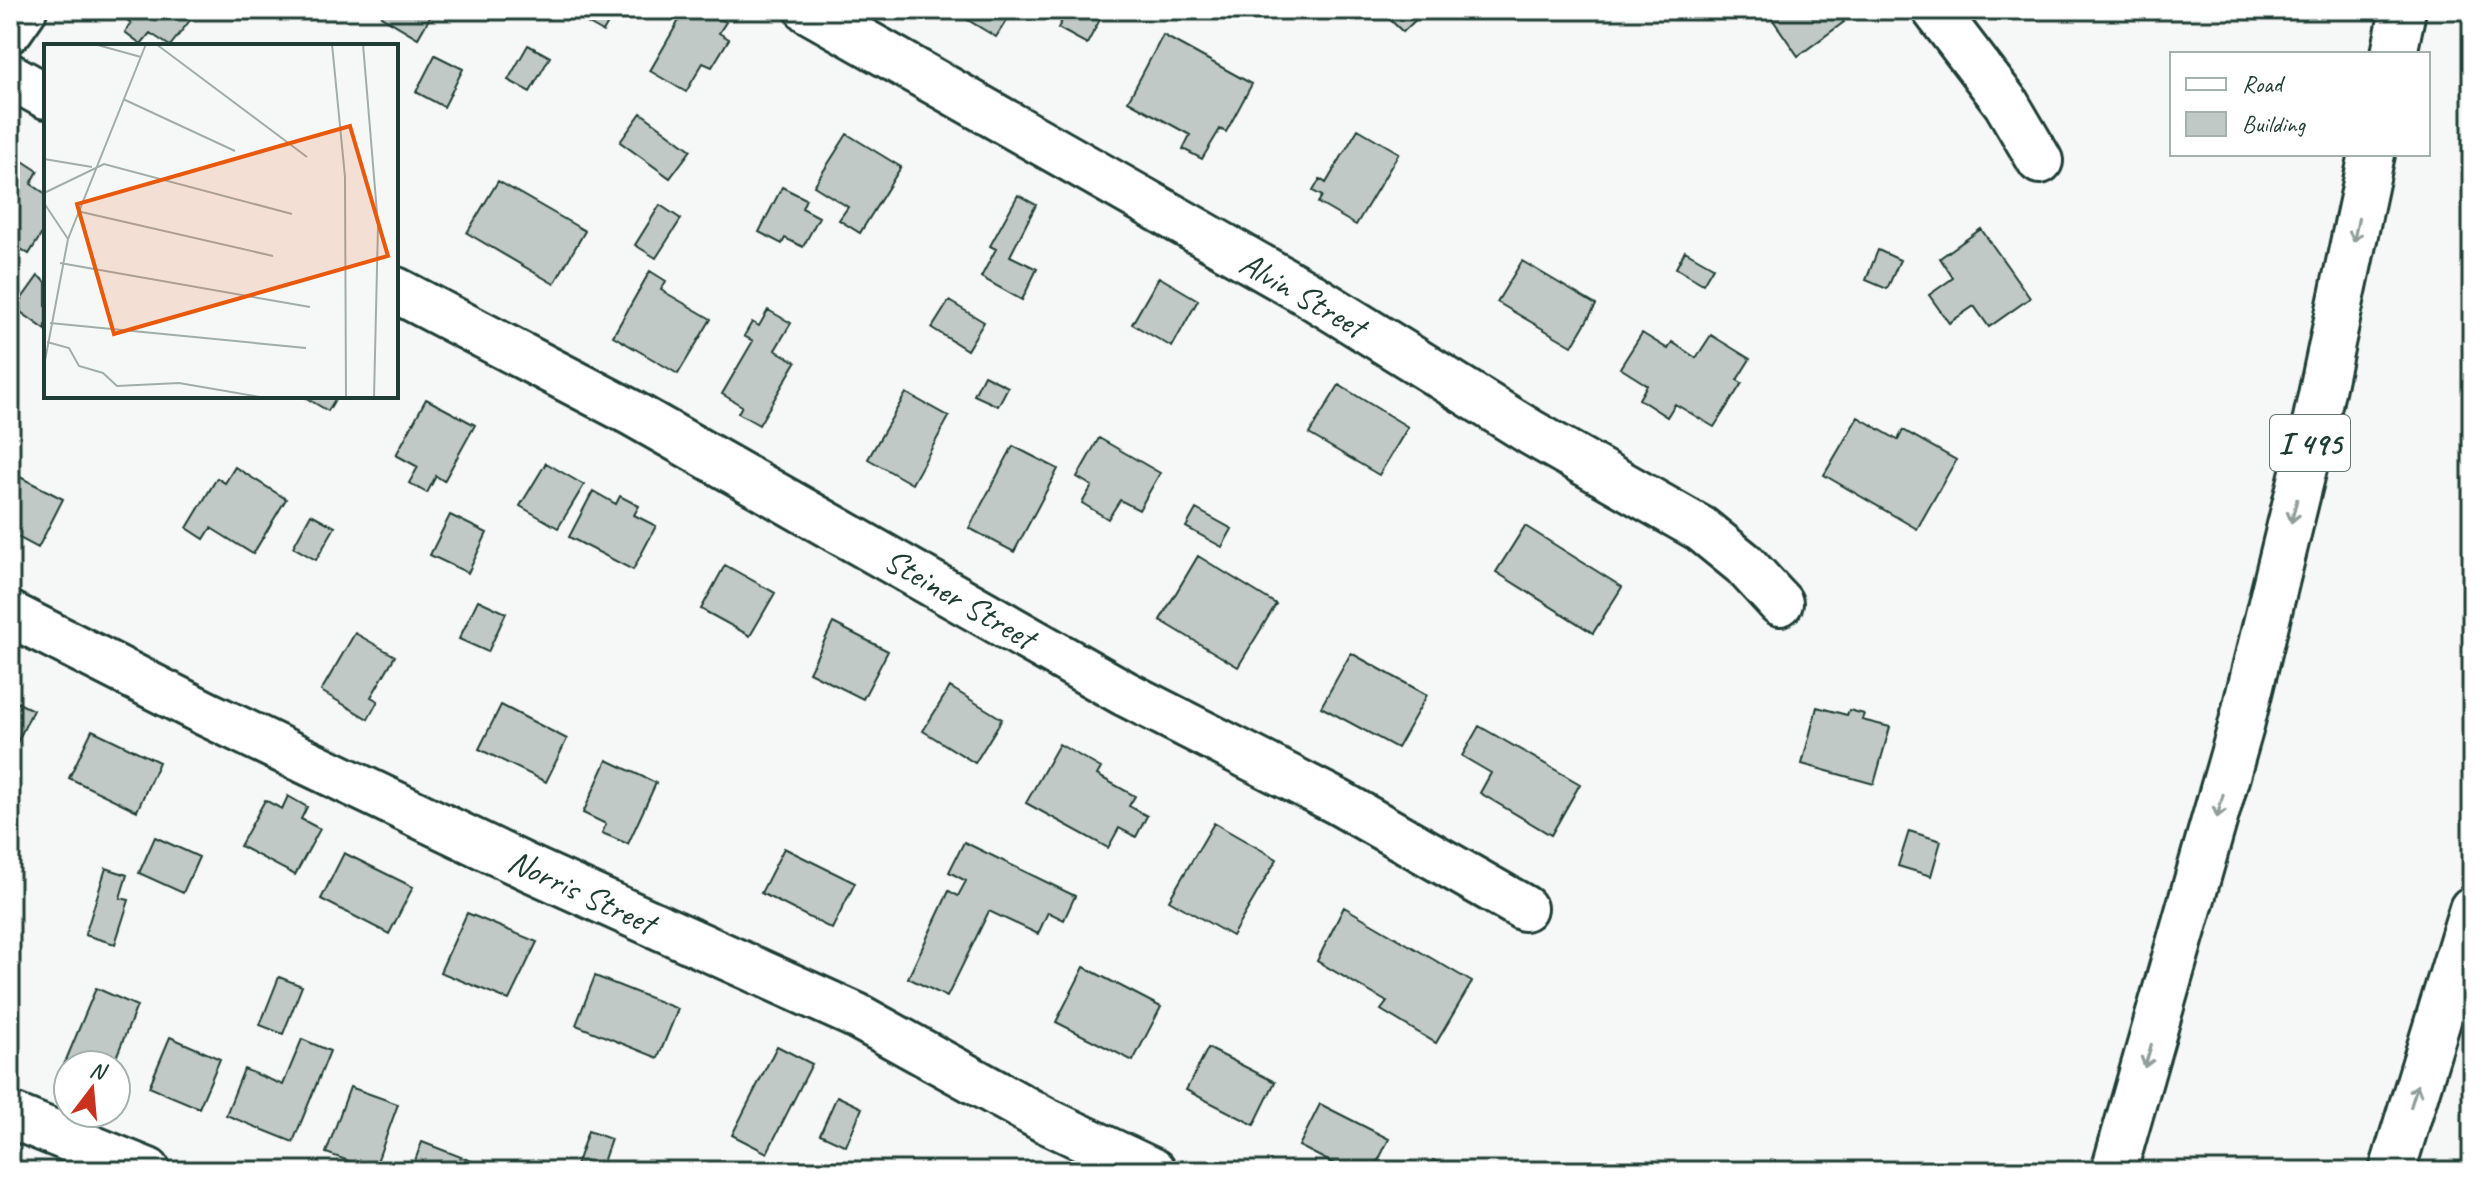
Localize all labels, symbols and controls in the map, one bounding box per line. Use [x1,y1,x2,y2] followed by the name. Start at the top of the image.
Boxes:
[44,44,398,398] inset map
[2170,52,2430,156] legend
[2242,69,2286,99] text: Road
[2242,109,2307,139] text: Building
[2348,217,2363,243] one-way arrow
[1232,241,1377,350] street label: Alvin Street
[2270,415,2350,471] road number: I 495
[2285,498,2300,524] one-way arrow
[877,538,1047,661] street label: Steiner Street
[2211,792,2226,818] one-way arrow
[502,839,666,946] street label: Norris Street
[2140,1042,2155,1068] one-way arrow
[52,1049,132,1129] north arrow
[87,1055,111,1087] text: N
[2408,1084,2423,1109] one-way arrow

